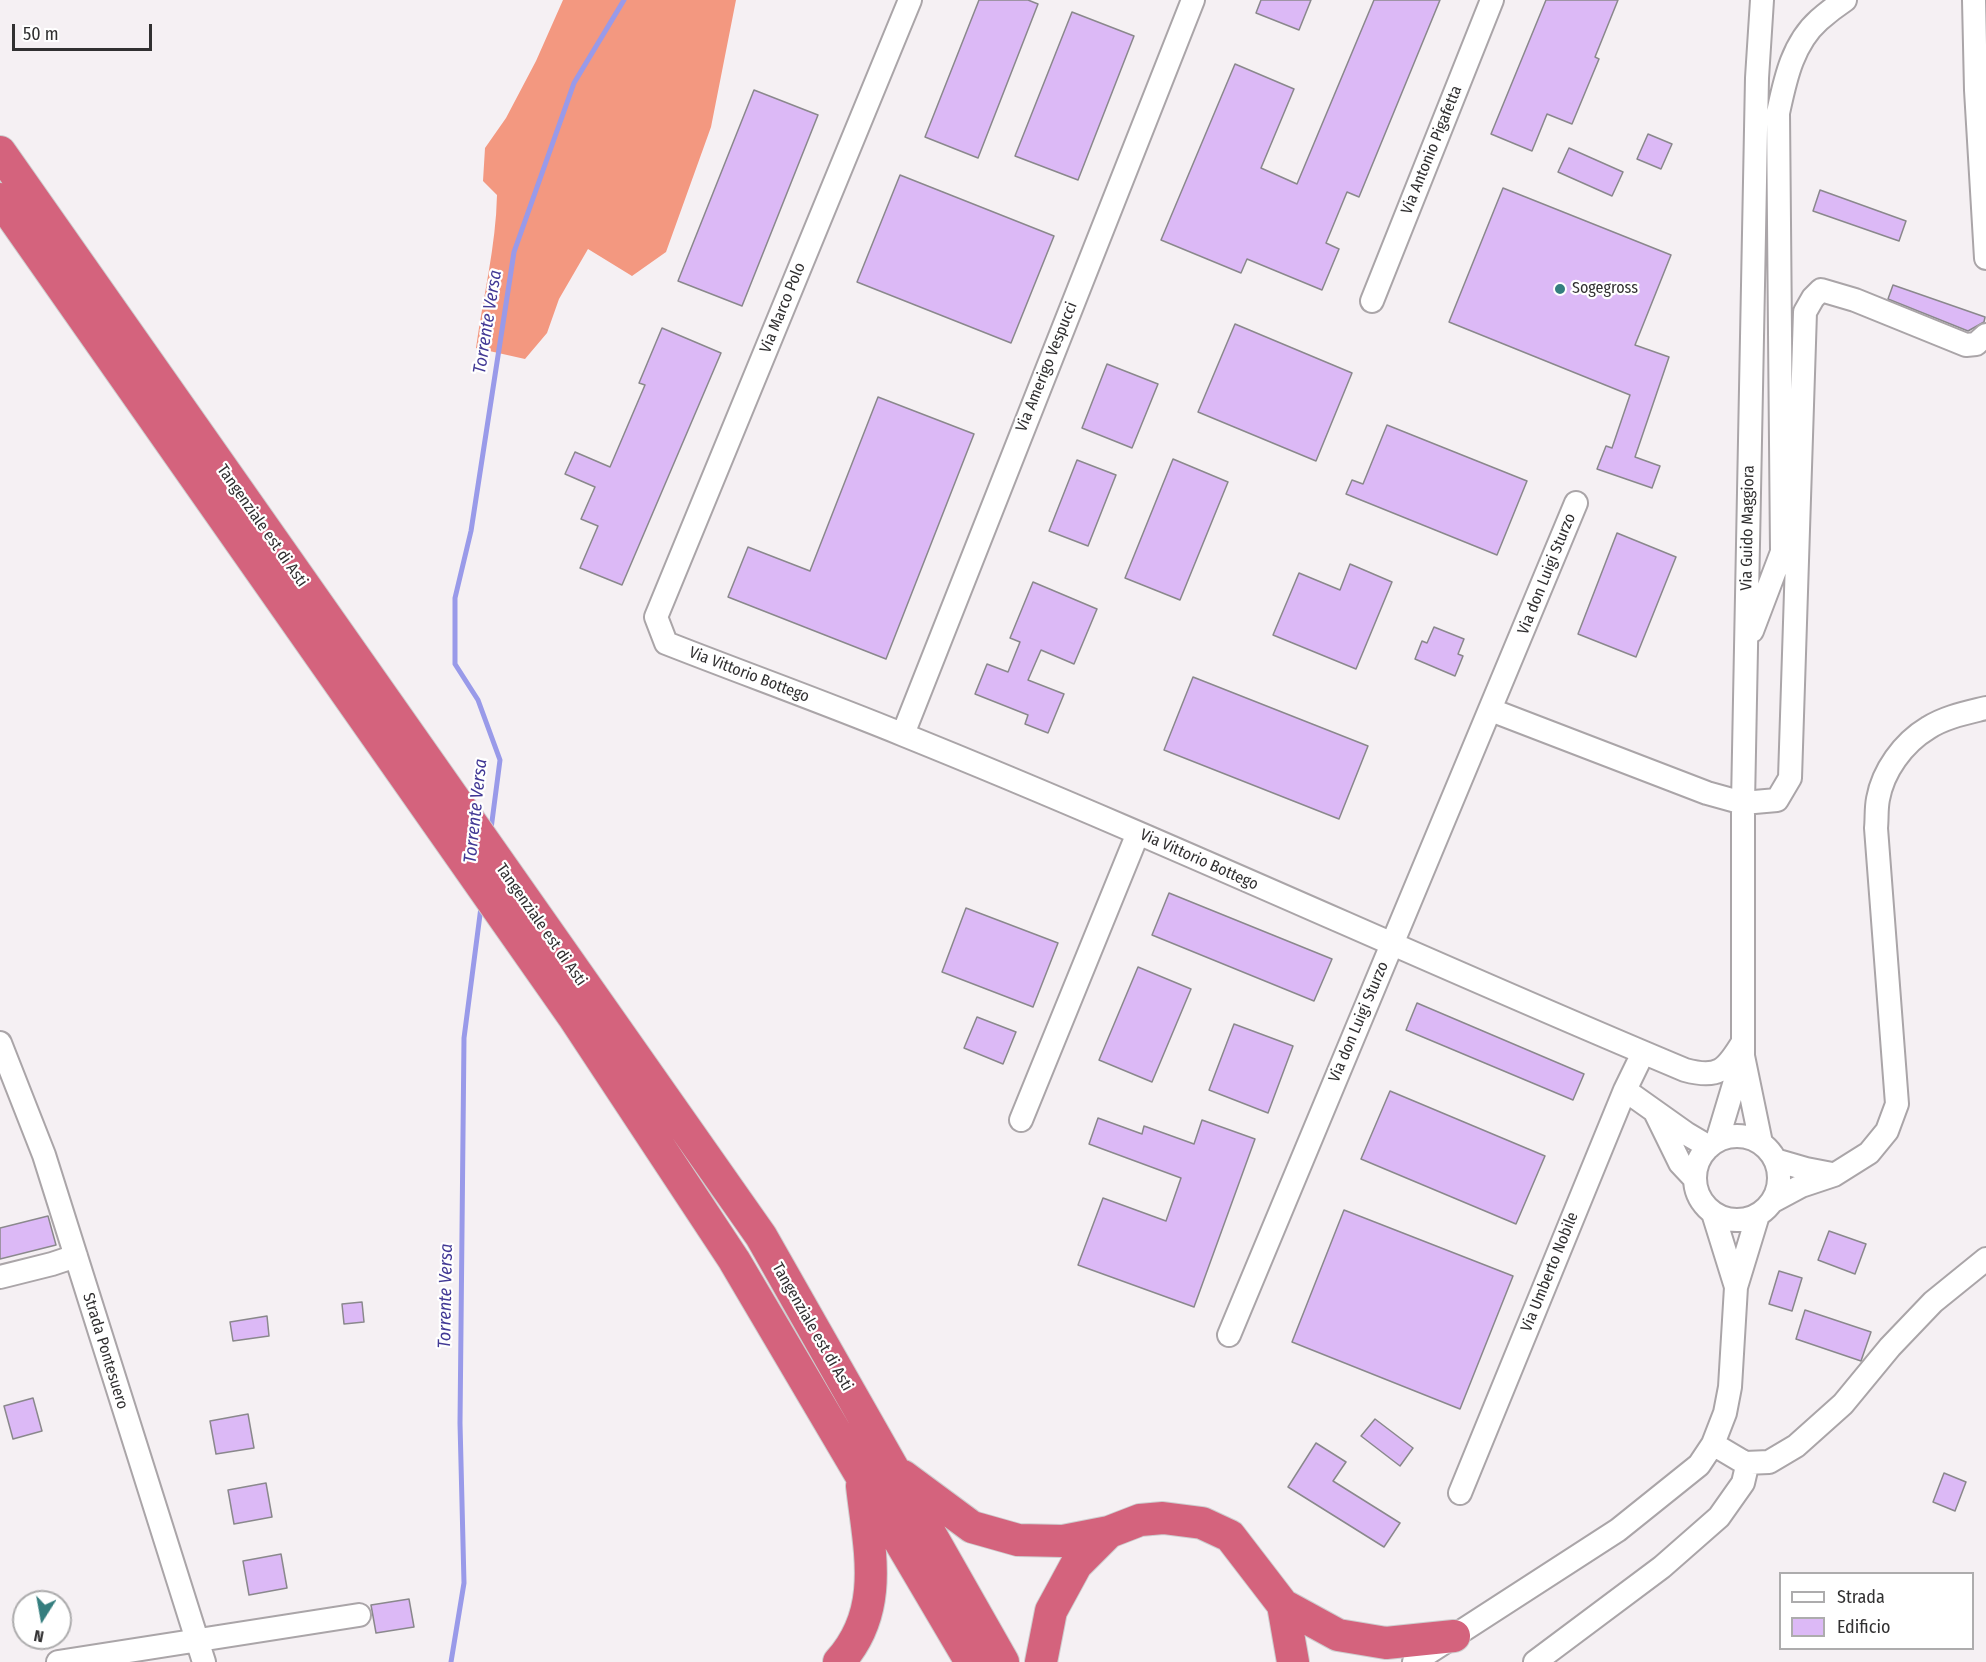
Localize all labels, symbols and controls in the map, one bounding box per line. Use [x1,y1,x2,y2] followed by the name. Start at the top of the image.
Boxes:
[15,12,154,50] scale bar
[23,23,59,45] text: 50 m
[1397,83,1467,217] street label: Via Antonio Pigafetta
[756,260,810,356] street label: Via Marco Polo
[469,268,507,376] water label: Torrente Versa
[1572,279,1638,299] place label: Sogegross
[1553,282,1567,296] marker: Sogegross
[1012,299,1082,435] street label: Via Amerigo Vespucci
[213,461,311,591] street label: Tangenziale est di Asti
[1737,465,1759,591] street label: Via Guido Maggiora
[1514,511,1580,637] street label: Via don Luigi Sturzo
[686,643,812,707] street label: Via Vittorio Bottego
[460,758,492,864] water label: Torrente Versa
[1137,825,1261,895] street label: Via Vittorio Bottego
[492,860,590,990] street label: Tangenziale est di Asti
[1325,959,1393,1085] street label: Via don Luigi Sturzo
[1517,1209,1583,1335] street label: Via Umberto Nobile
[434,1243,458,1349] water label: Torrente Versa
[767,1259,857,1395] street label: Tangenziale est di Asti
[78,1291,132,1411] street label: Strada Pontesuero
[1779,1572,1974,1650] legend
[1837,1586,1885,1608] text: Strada
[12,1590,72,1650] north arrow
[1837,1616,1890,1638] text: Edificio
[32,1626,45,1646] text: N

